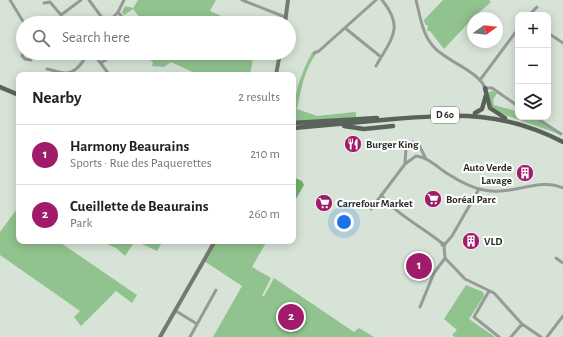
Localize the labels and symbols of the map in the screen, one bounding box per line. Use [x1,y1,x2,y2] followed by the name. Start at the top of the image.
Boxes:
[467,12,503,48] north arrow
[431,107,459,123] road number: D 60
[343,134,363,154] restaurant icon: Burger King
[366,139,419,150] place label: Burger King
[463,162,512,186] place label: Auto Verde Lavage
[515,163,535,183] building icon: Auto Verde Lavage
[423,189,443,209] supermarket icon: Boréal Parc
[314,193,334,213] supermarket icon: Carrefour Market
[446,194,496,205] place label: Boréal Parc
[337,198,413,209] place label: Carrefour Market
[334,212,354,232] your location
[461,231,481,251] building icon: VLD
[484,236,502,247] place label: VLD
[406,251,432,281] pin: 1
[278,302,304,332] pin: 2

